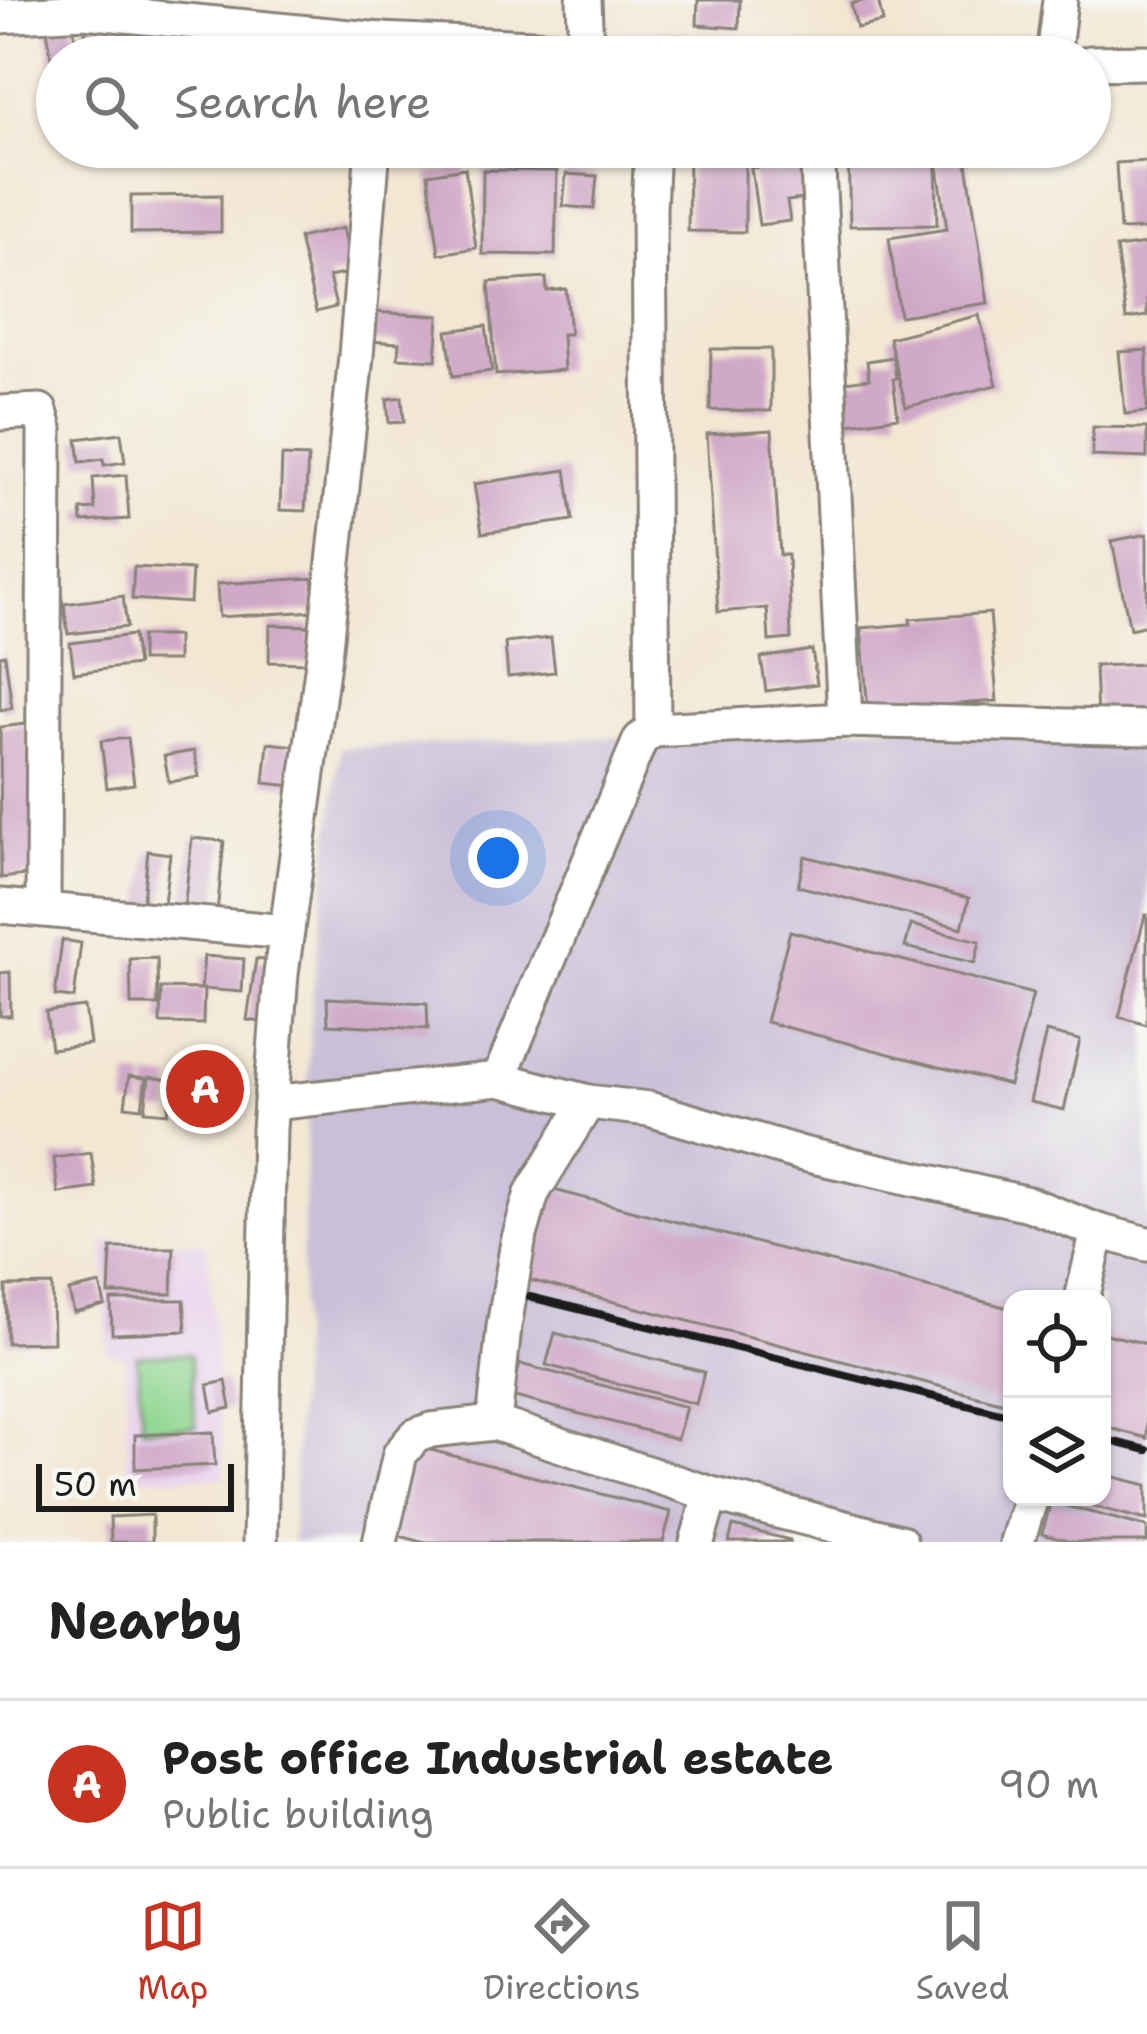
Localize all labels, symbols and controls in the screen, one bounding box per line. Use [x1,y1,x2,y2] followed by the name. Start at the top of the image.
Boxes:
[36,36,1111,168] search box
[78,69,144,135] icon: search
[174,72,431,132] text: Search here
[468,828,528,888] your location
[166,1044,244,1134] pin: A
[1003,1290,1111,1506] map controls
[1003,1290,1111,1398] button: locate
[1003,1398,1111,1506] button: layers
[36,1458,234,1511] scale bar
[54,1462,137,1507] text: 50 m
[48,1586,243,1654] text: Nearby
[162,1728,833,1788] text: Post office Industrial estate
[72,1758,102,1810] text: A
[998,1758,1099,1810] text: 90 m
[162,1788,434,1840] text: Public building
[138,1893,208,2010] tab: Map
[483,1893,641,2010] tab: Directions
[916,1893,1009,2010] tab: Saved

